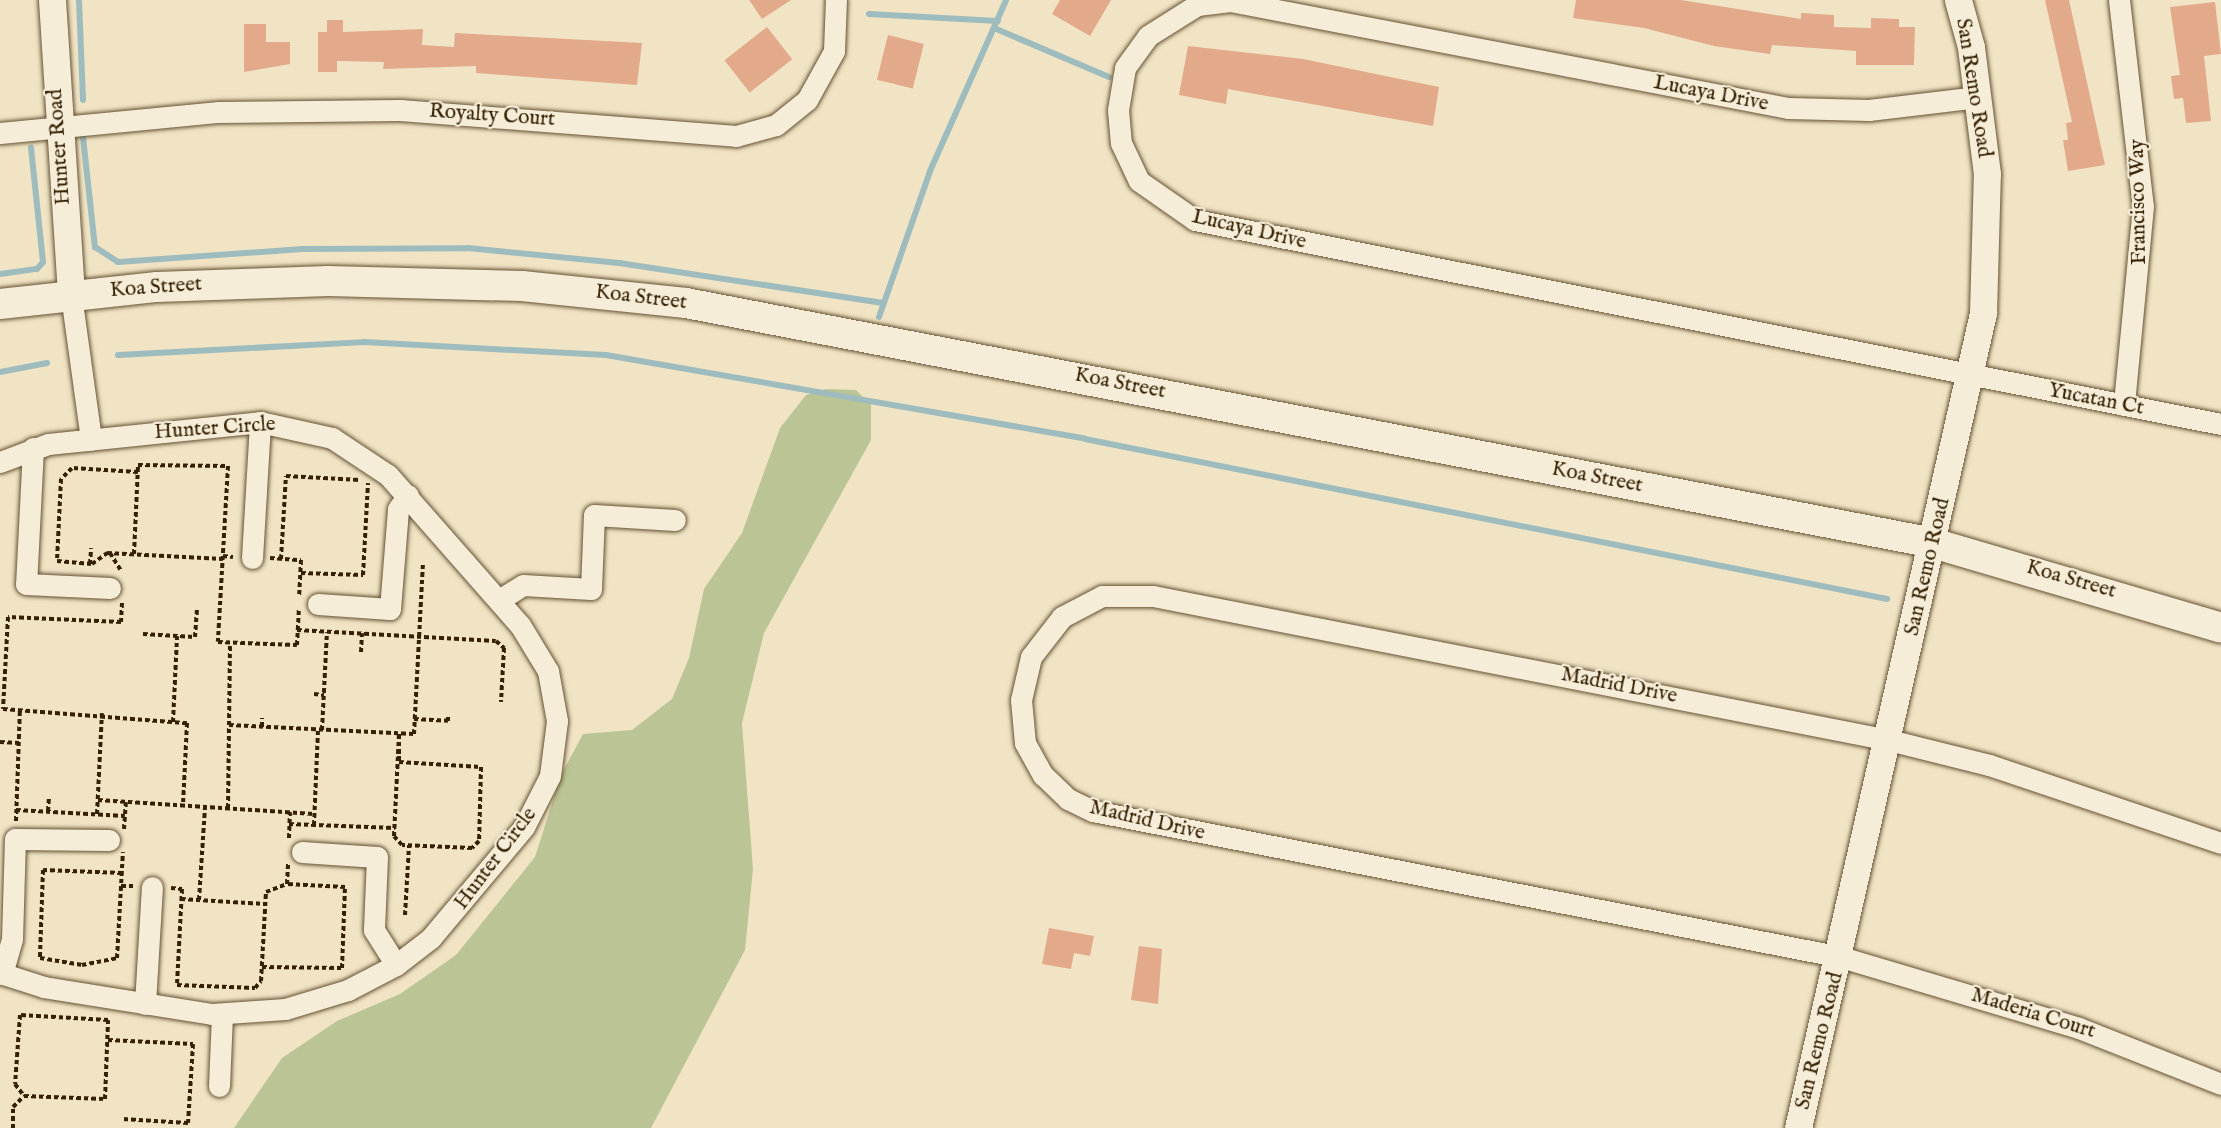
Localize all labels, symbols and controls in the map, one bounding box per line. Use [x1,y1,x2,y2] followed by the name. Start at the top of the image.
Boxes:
[1950,17,1996,159] street label: San Remo Road
[1651,71,1771,117] street label: Lucaya Drive
[43,88,77,206] street label: Hunter Road
[428,99,556,133] street label: Royalty Court
[2125,139,2153,265] street label: Francisco Way
[1189,205,1309,255] street label: Lucaya Drive
[109,272,203,304] street label: Koa Street
[594,280,688,316] street label: Koa Street
[1072,363,1168,405] street label: Koa Street
[2046,378,2146,422] street label: Yucatan Ct
[154,412,276,446] street label: Hunter Circle
[1549,457,1645,499] street label: Koa Street
[1900,496,1956,638] street label: San Remo Road
[2023,555,2119,605] street label: Koa Street
[1559,662,1679,710] street label: Madrid Drive
[1087,795,1207,847] street label: Madrid Drive
[449,803,543,915] street label: Hunter Circle
[1791,970,1849,1112] street label: San Remo Road
[1968,983,2098,1045] street label: Maderia Court

